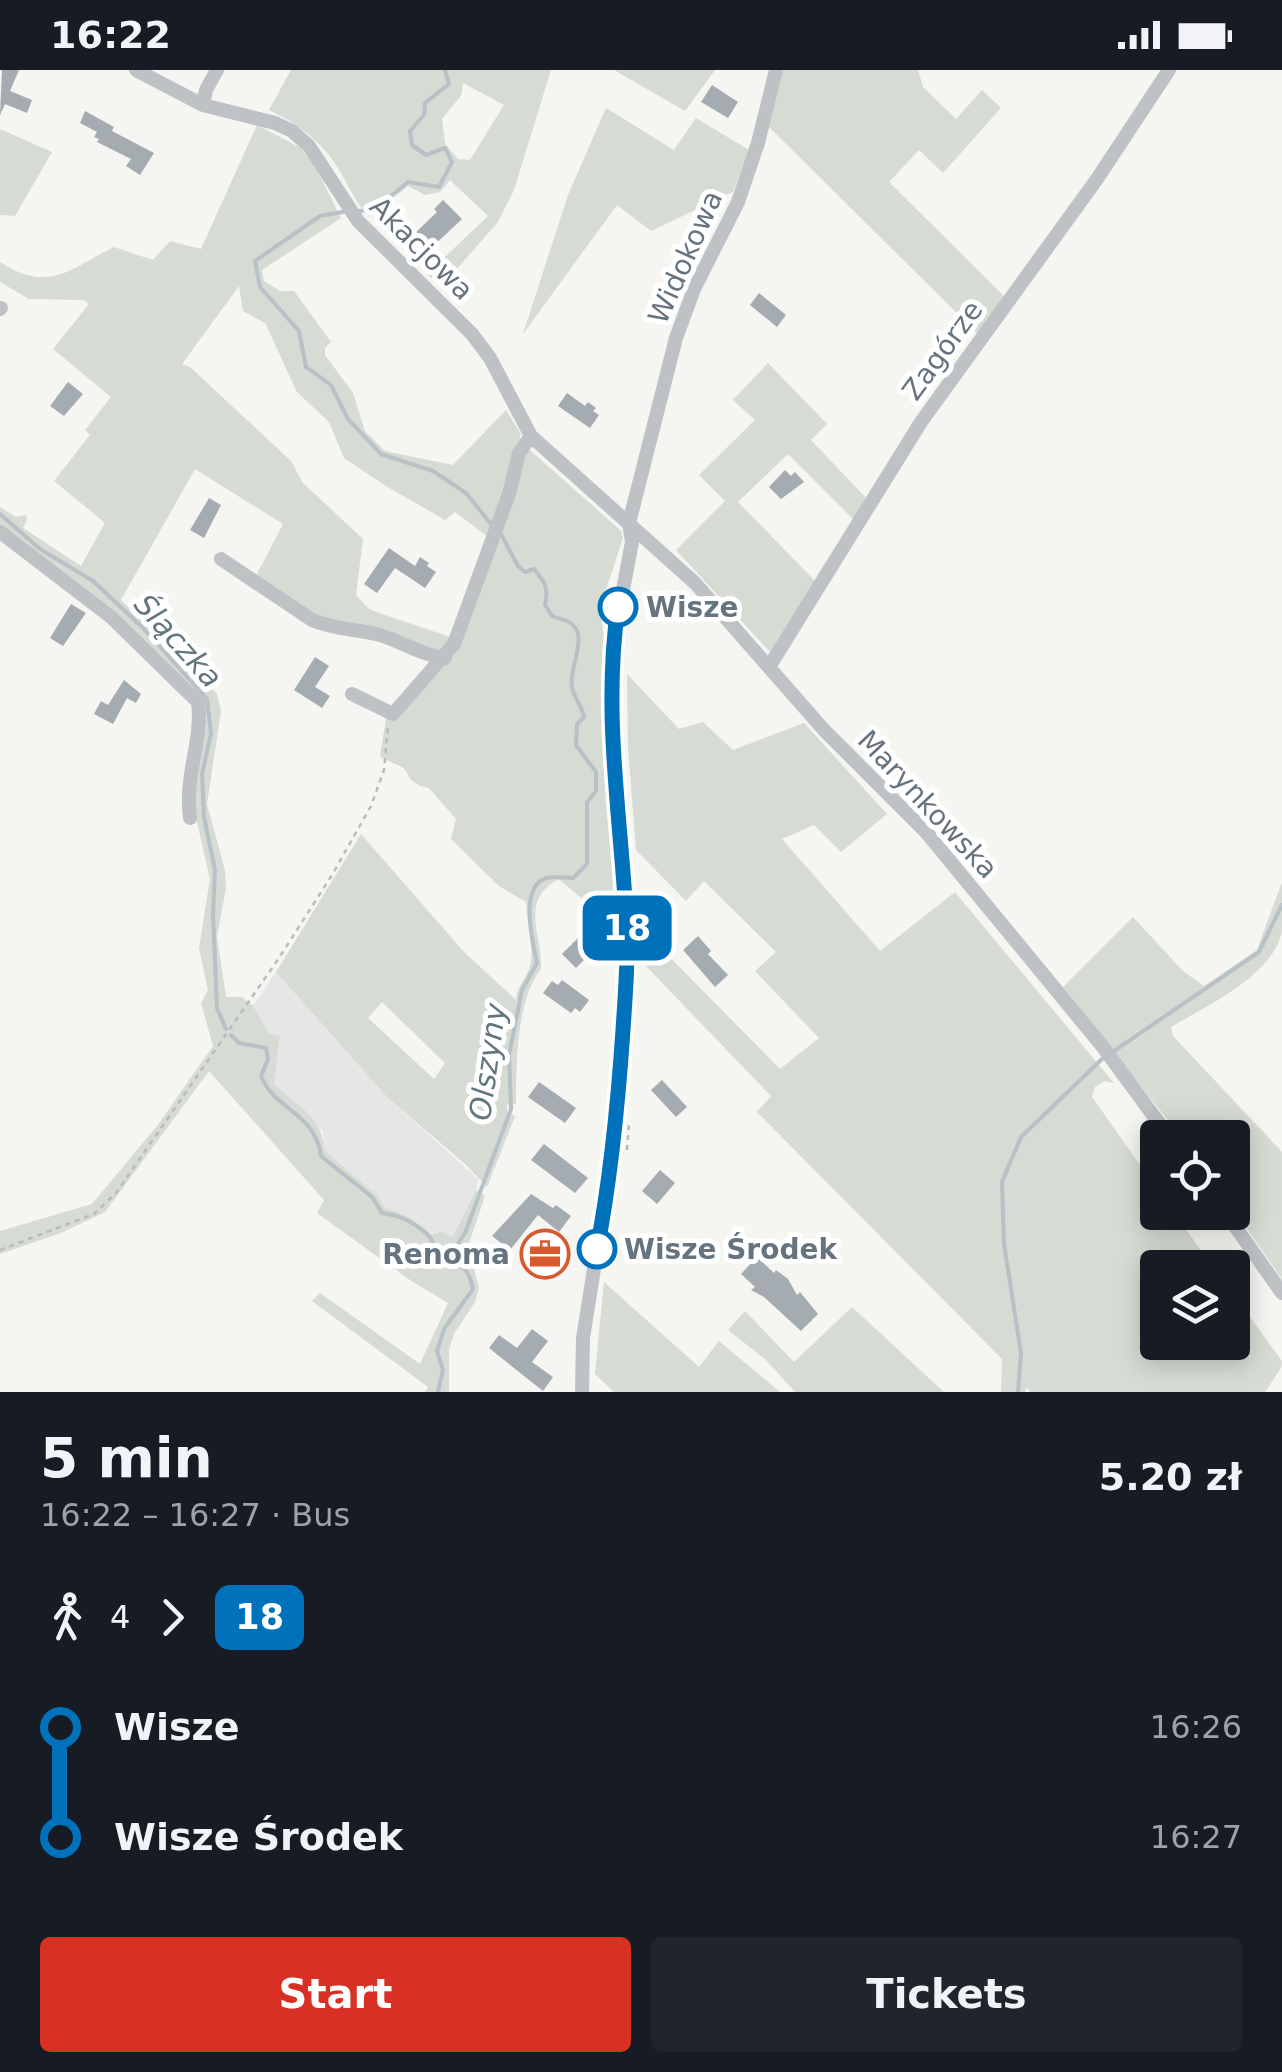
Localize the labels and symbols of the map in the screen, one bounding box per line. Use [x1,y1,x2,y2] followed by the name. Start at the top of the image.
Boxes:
[641,186,729,329] street label: Widokowa
[363,190,480,307] street label: Akacjowa
[895,294,989,406] street label: Zagórze
[127,586,230,695] water label: Ślączka
[599,588,637,626] marker: Wisze
[646,591,738,624] place label: Wisze
[851,724,1004,885] street label: Marynkowska
[582,896,672,960] line badge: 18
[462,1000,513,1123] water label: Olszyny
[519,1228,571,1280] office icon: Renoma
[578,1230,616,1268] marker: Wisze Środek
[624,1232,838,1266] place label: Wisze Środek
[382,1238,510,1271] place label: Renoma

